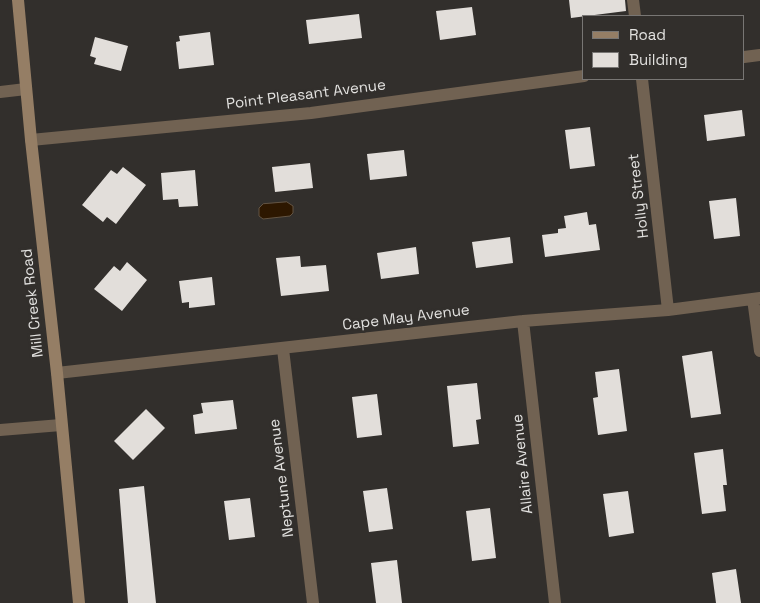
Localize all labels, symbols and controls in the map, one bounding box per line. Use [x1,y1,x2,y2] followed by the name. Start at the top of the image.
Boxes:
[582,15,745,80] legend
[629,25,666,44] text: Road
[629,50,688,69] text: Building
[225,76,387,114] street label: Point Pleasant Avenue
[625,153,653,239] street label: Holly Street
[18,248,48,358] street label: Mill Creek Road
[341,301,471,335] street label: Cape May Avenue
[509,413,537,515] street label: Allaire Avenue
[266,418,298,538] street label: Neptune Avenue

